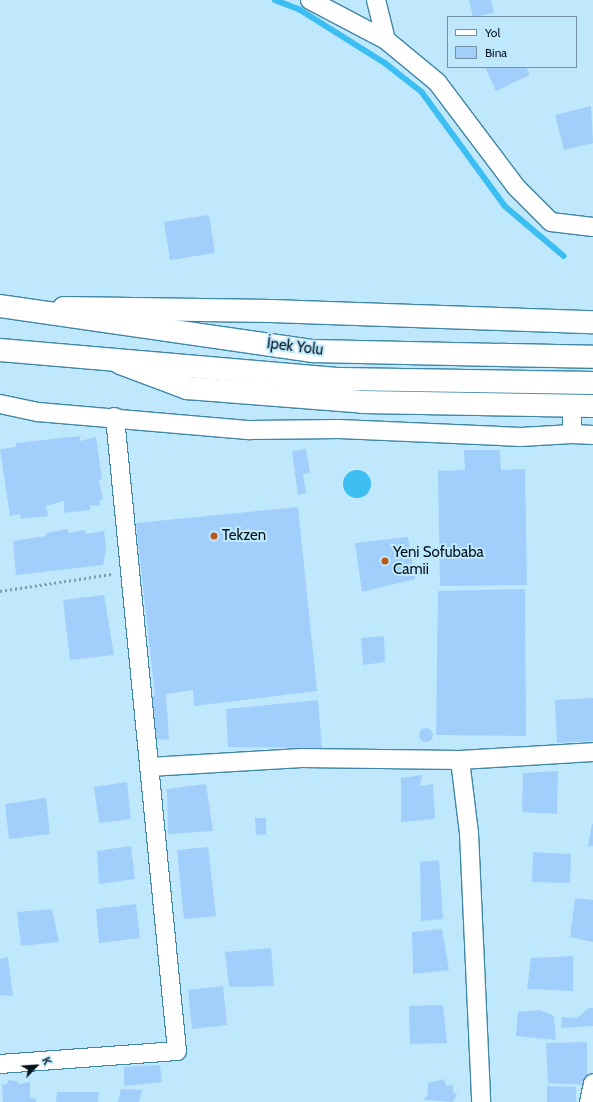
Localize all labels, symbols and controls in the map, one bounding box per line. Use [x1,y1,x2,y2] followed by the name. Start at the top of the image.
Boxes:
[447,16,577,68] legend
[485,25,500,40] text: Yol
[485,45,507,60] text: Bina
[266,335,324,359] street label: İpek Yolu
[222,527,266,545] place label: Tekzen
[209,531,219,541] marker: Tekzen
[393,543,484,578] place label: Yeni Sofubaba Camii
[380,556,390,566] marker: Yeni Sofubaba Camii
[16,1046,56,1086] north arrow
[39,1055,55,1067] text: K

